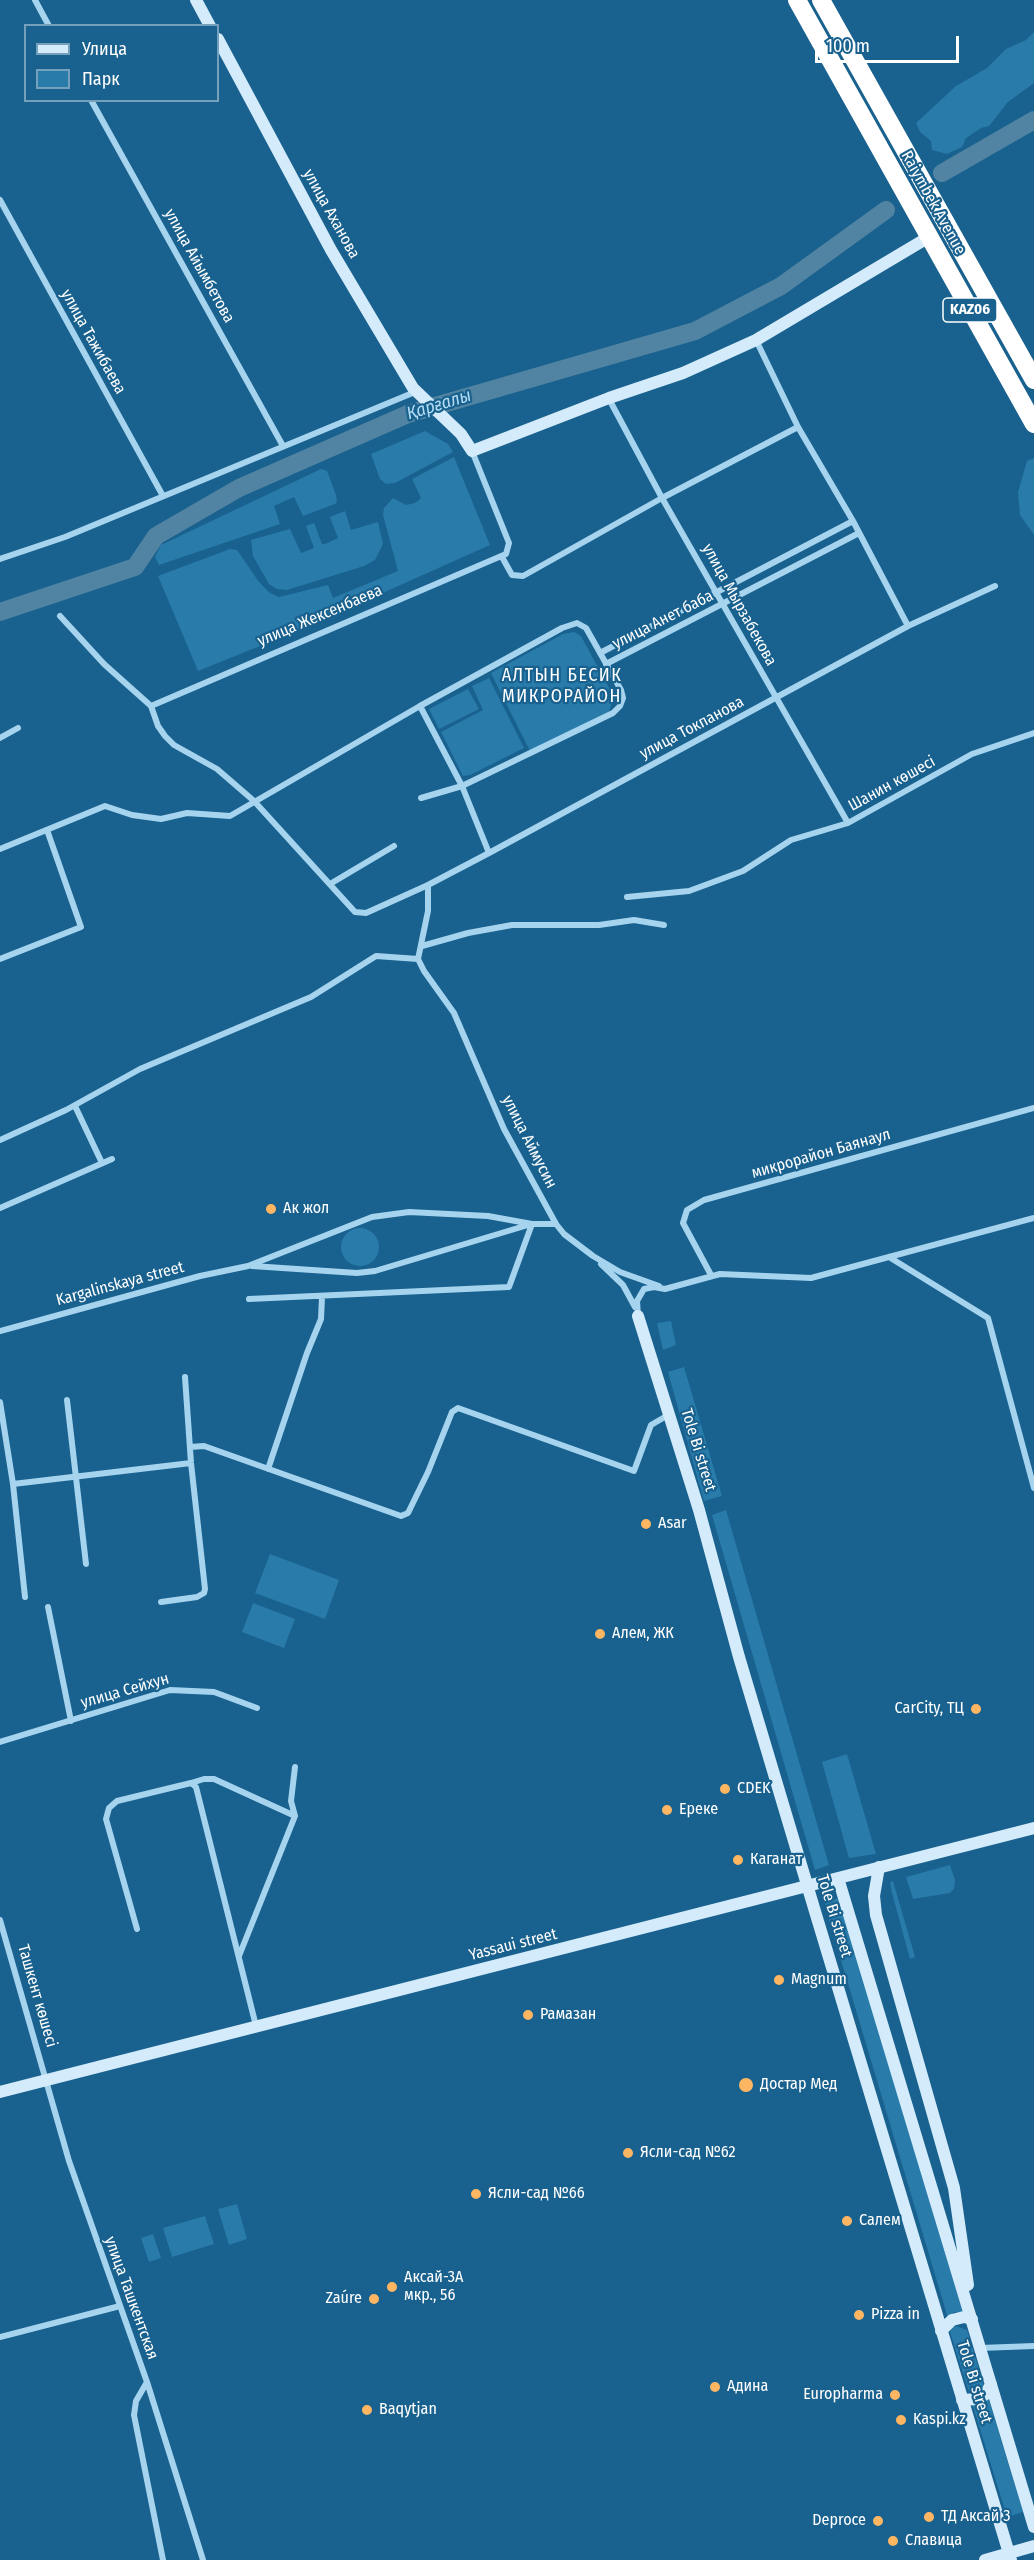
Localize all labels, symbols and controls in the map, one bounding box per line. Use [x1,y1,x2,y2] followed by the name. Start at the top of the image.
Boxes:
[24,24,219,102] legend
[818,24,962,62] scale bar
[826,35,870,57] text: 100 m
[82,38,127,60] text: Улица
[82,68,120,90] text: Парк
[897,148,969,258] street label: Raiymbek Avenue
[298,166,364,262] street label: улица Аханова
[160,206,238,326] street label: улица Айымбетова
[56,286,130,398] street label: улица Тажибаева
[943,298,997,322] road number: KАZ06
[404,385,474,425] water label: Қарғалы
[698,541,780,669] street label: улица Мырзабекова
[255,581,385,651] street label: улица Жексенбаева
[609,586,717,654] street label: улица Анет баба
[502,665,622,708] district label: АЛТЫН БЕСИК МИКРОРАЙОН
[637,692,747,764] street label: улица Токпанова
[845,752,939,816] street label: Шанин көшесі
[497,1092,561,1192] street label: улица Аймусин
[749,1125,893,1183] street label: микрорайон Баянаул
[283,1199,329,1219] place label: Ак жол
[264,1202,278,1216] marker: Ак жол
[54,1258,186,1310] street label: Kargalinskaya street
[676,1406,720,1494] street label: Tole Bi street
[658,1514,687,1534] place label: Asar
[639,1517,653,1531] marker: Asar
[612,1624,674,1644] place label: Алем, ЖК
[593,1627,607,1641] marker: Алем, ЖК
[79,1669,171,1713] street label: улица Сейхун
[895,1699,964,1719] place label: CarCity, ТЦ
[969,1702,983,1716] marker: CarCity, ТЦ
[737,1779,770,1799] place label: CDEK
[718,1782,732,1796] marker: CDEK
[679,1800,718,1820] place label: Ереке
[660,1803,674,1817] marker: Ереке
[750,1850,802,1870] place label: Каганат
[731,1853,745,1867] marker: Каганат
[812,1872,856,1960] street label: Tole Bi street
[467,1925,559,1965] street label: Yassaui street
[13,1942,61,2050] street label: Ташкент көшесі
[791,1970,847,1990] place label: Magnum
[772,1973,786,1987] marker: Magnum
[540,2005,596,2025] place label: Рамазан
[521,2008,535,2022] marker: Рамазан
[760,2075,837,2095] place label: Достар Мед
[737,2076,755,2094] marker: Достар Мед
[640,2143,736,2163] place label: Ясли-сад №62
[621,2146,635,2160] marker: Ясли-сад №62
[488,2184,585,2204] place label: Ясли-сад №66
[469,2187,483,2201] marker: Ясли-сад №66
[859,2211,901,2231] place label: Салем
[840,2214,854,2228] marker: Салем
[100,2234,162,2362] street label: улица Ташкентская
[404,2268,463,2306] place label: Аксай-3А мкр., 56
[385,2280,399,2294] marker: Аксай-3А мкр., 56
[325,2289,362,2309] place label: Zaúre
[367,2292,381,2306] marker: Zaúre
[871,2305,920,2325] place label: Pizza in
[852,2308,866,2322] marker: Pizza in
[952,2338,996,2426] street label: Tole Bi street
[727,2377,768,2397] place label: Адина
[708,2380,722,2394] marker: Адина
[803,2385,883,2405] place label: Europharma
[888,2388,902,2402] marker: Europharma
[379,2400,437,2420] place label: Baqytjan
[360,2403,374,2417] marker: Baqytjan
[913,2410,966,2430] place label: Kaspi.kz
[894,2413,908,2427] marker: Kaspi.kz
[941,2507,1010,2527] place label: ТД Аксай 3
[922,2510,936,2524] marker: ТД Аксай 3
[812,2511,866,2531] place label: Deproce
[871,2514,885,2528] marker: Deproce
[905,2531,962,2551] place label: Славица
[886,2534,900,2548] marker: Славица

